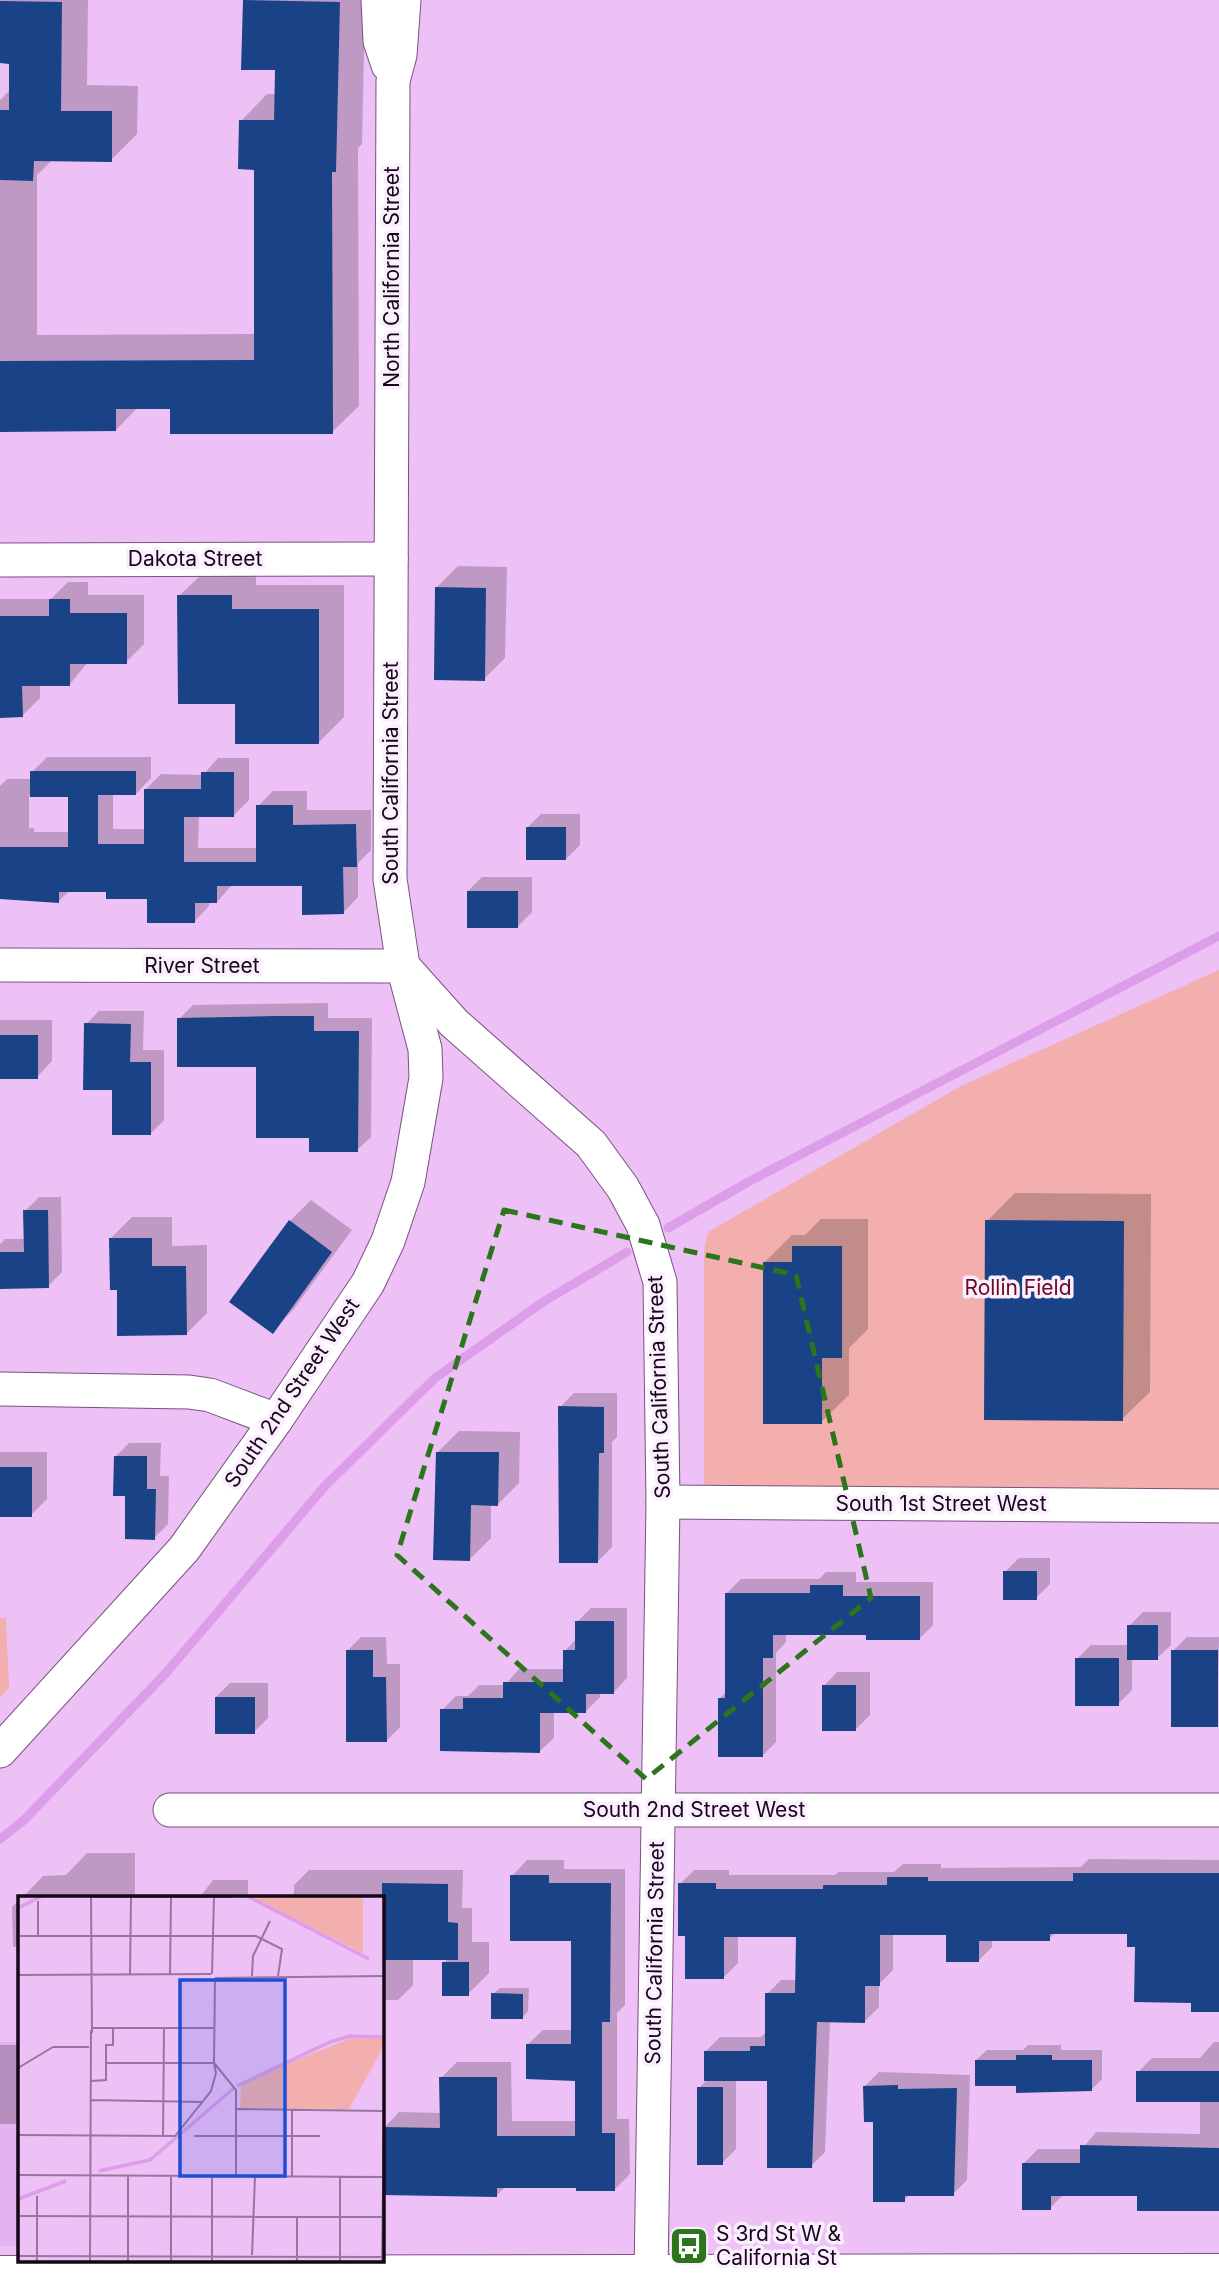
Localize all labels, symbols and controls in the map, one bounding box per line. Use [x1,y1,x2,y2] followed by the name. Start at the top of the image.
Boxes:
[379,166,404,388] street label: North California Street
[128,546,262,571] street label: Dakota Street
[378,661,403,885] street label: South California Street
[144,953,260,978] street label: River Street
[642,1275,675,1499] street label: South California Street
[964,1275,1072,1300] park label: Rollin Field
[219,1293,364,1492] street label: South 2nd Street West
[835,1491,1047,1516] street label: South 1st Street West
[583,1797,805,1822] street label: South 2nd Street West
[640,1841,669,2065] street label: South California Street
[18,1896,383,2262] inset map
[716,2221,842,2270] place label: S 3rd St W & California St
[668,2225,710,2267] bus stop icon: S 3rd St W & California St

